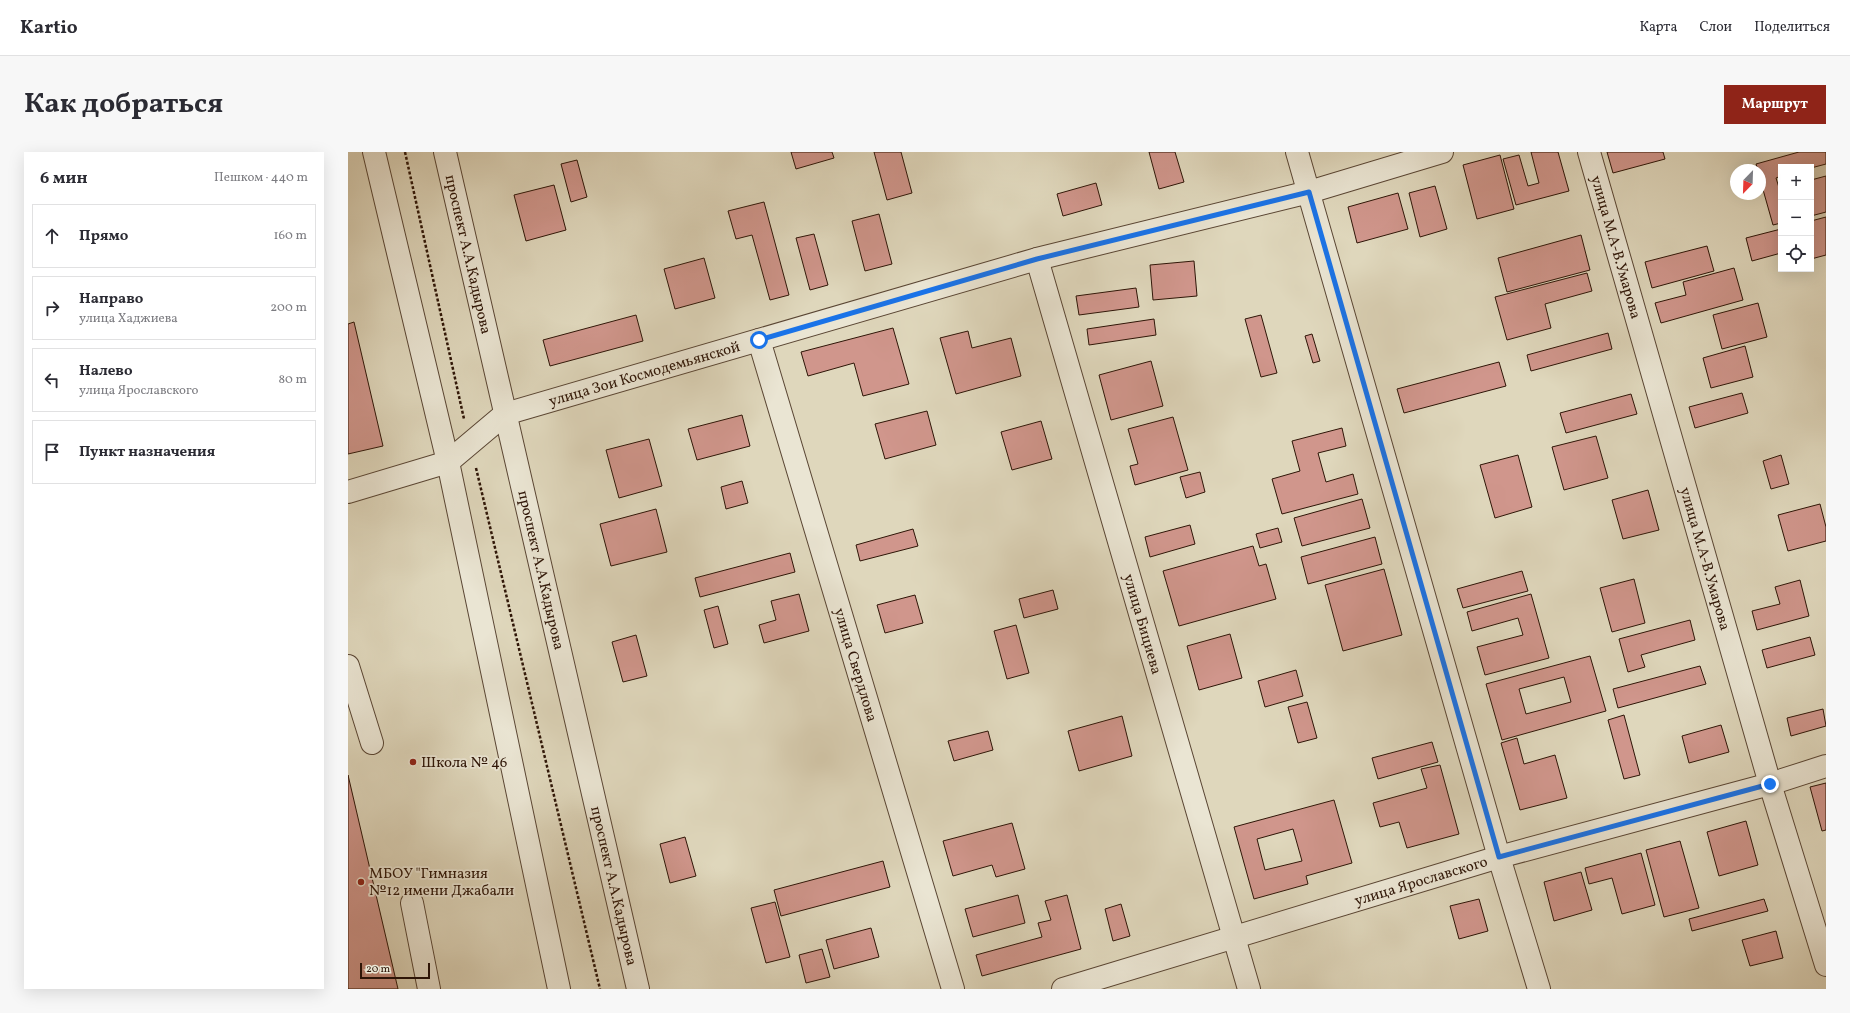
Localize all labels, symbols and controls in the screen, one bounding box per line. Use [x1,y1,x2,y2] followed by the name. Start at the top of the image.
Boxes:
[20,15,78,41] text: Kartio
[1639,18,1677,37] text: Карта
[1699,18,1732,37] text: Слои
[1754,18,1830,37] text: Поделиться
[24,85,223,124] text: Как добраться
[1724,85,1826,124] button: Маршрут
[1730,164,1766,200] north arrow
[1778,164,1814,272] map controls
[1778,164,1814,200] button: +
[40,167,87,190] text: 6 мин
[214,169,308,187] text: Пешком · 440 m
[439,173,496,336] street label: проспект А.А.Кадырова
[1584,173,1645,322] street label: улица М.А-В.Умарова
[1778,200,1814,236] button: −
[41,225,63,247] icon: ahead
[79,226,128,247] text: Прямо
[273,227,307,245] text: 160 m
[1778,236,1814,272] button: locate
[79,289,143,310] text: Направо
[41,297,63,319] icon: right
[270,299,307,317] text: 200 m
[79,310,178,328] text: улица Хаджиева
[750,331,768,349] route start
[547,337,743,413] street label: улица Зои Космодемьянской
[79,361,133,382] text: Налево
[41,369,63,391] icon: left
[278,371,307,389] text: 80 m
[79,382,198,400] text: улица Ярославского
[41,441,63,463] icon: arrive
[79,442,215,463] text: Пункт назначения
[1674,485,1735,633] street label: улица М.А-В.Умарова
[511,489,568,652] street label: проспект А.А.Кадырова
[1117,572,1166,677] street label: улица Бициева
[828,606,882,725] street label: улица Свердлова
[421,753,507,774] place label: Школа № 46
[408,757,418,767] marker: Школа № 46
[1761,775,1779,793] route end
[584,804,641,968] street label: проспект А.А.Кадырова
[1352,852,1490,912] street label: улица Ярославского
[369,864,514,902] place label: МБОУ "Гимназия №12 имени Джабали
[356,877,366,887] marker: МБОУ "Гимназия №12 имени Джабали
[360,961,430,980] scale bar
[366,962,390,977] text: 20 m

